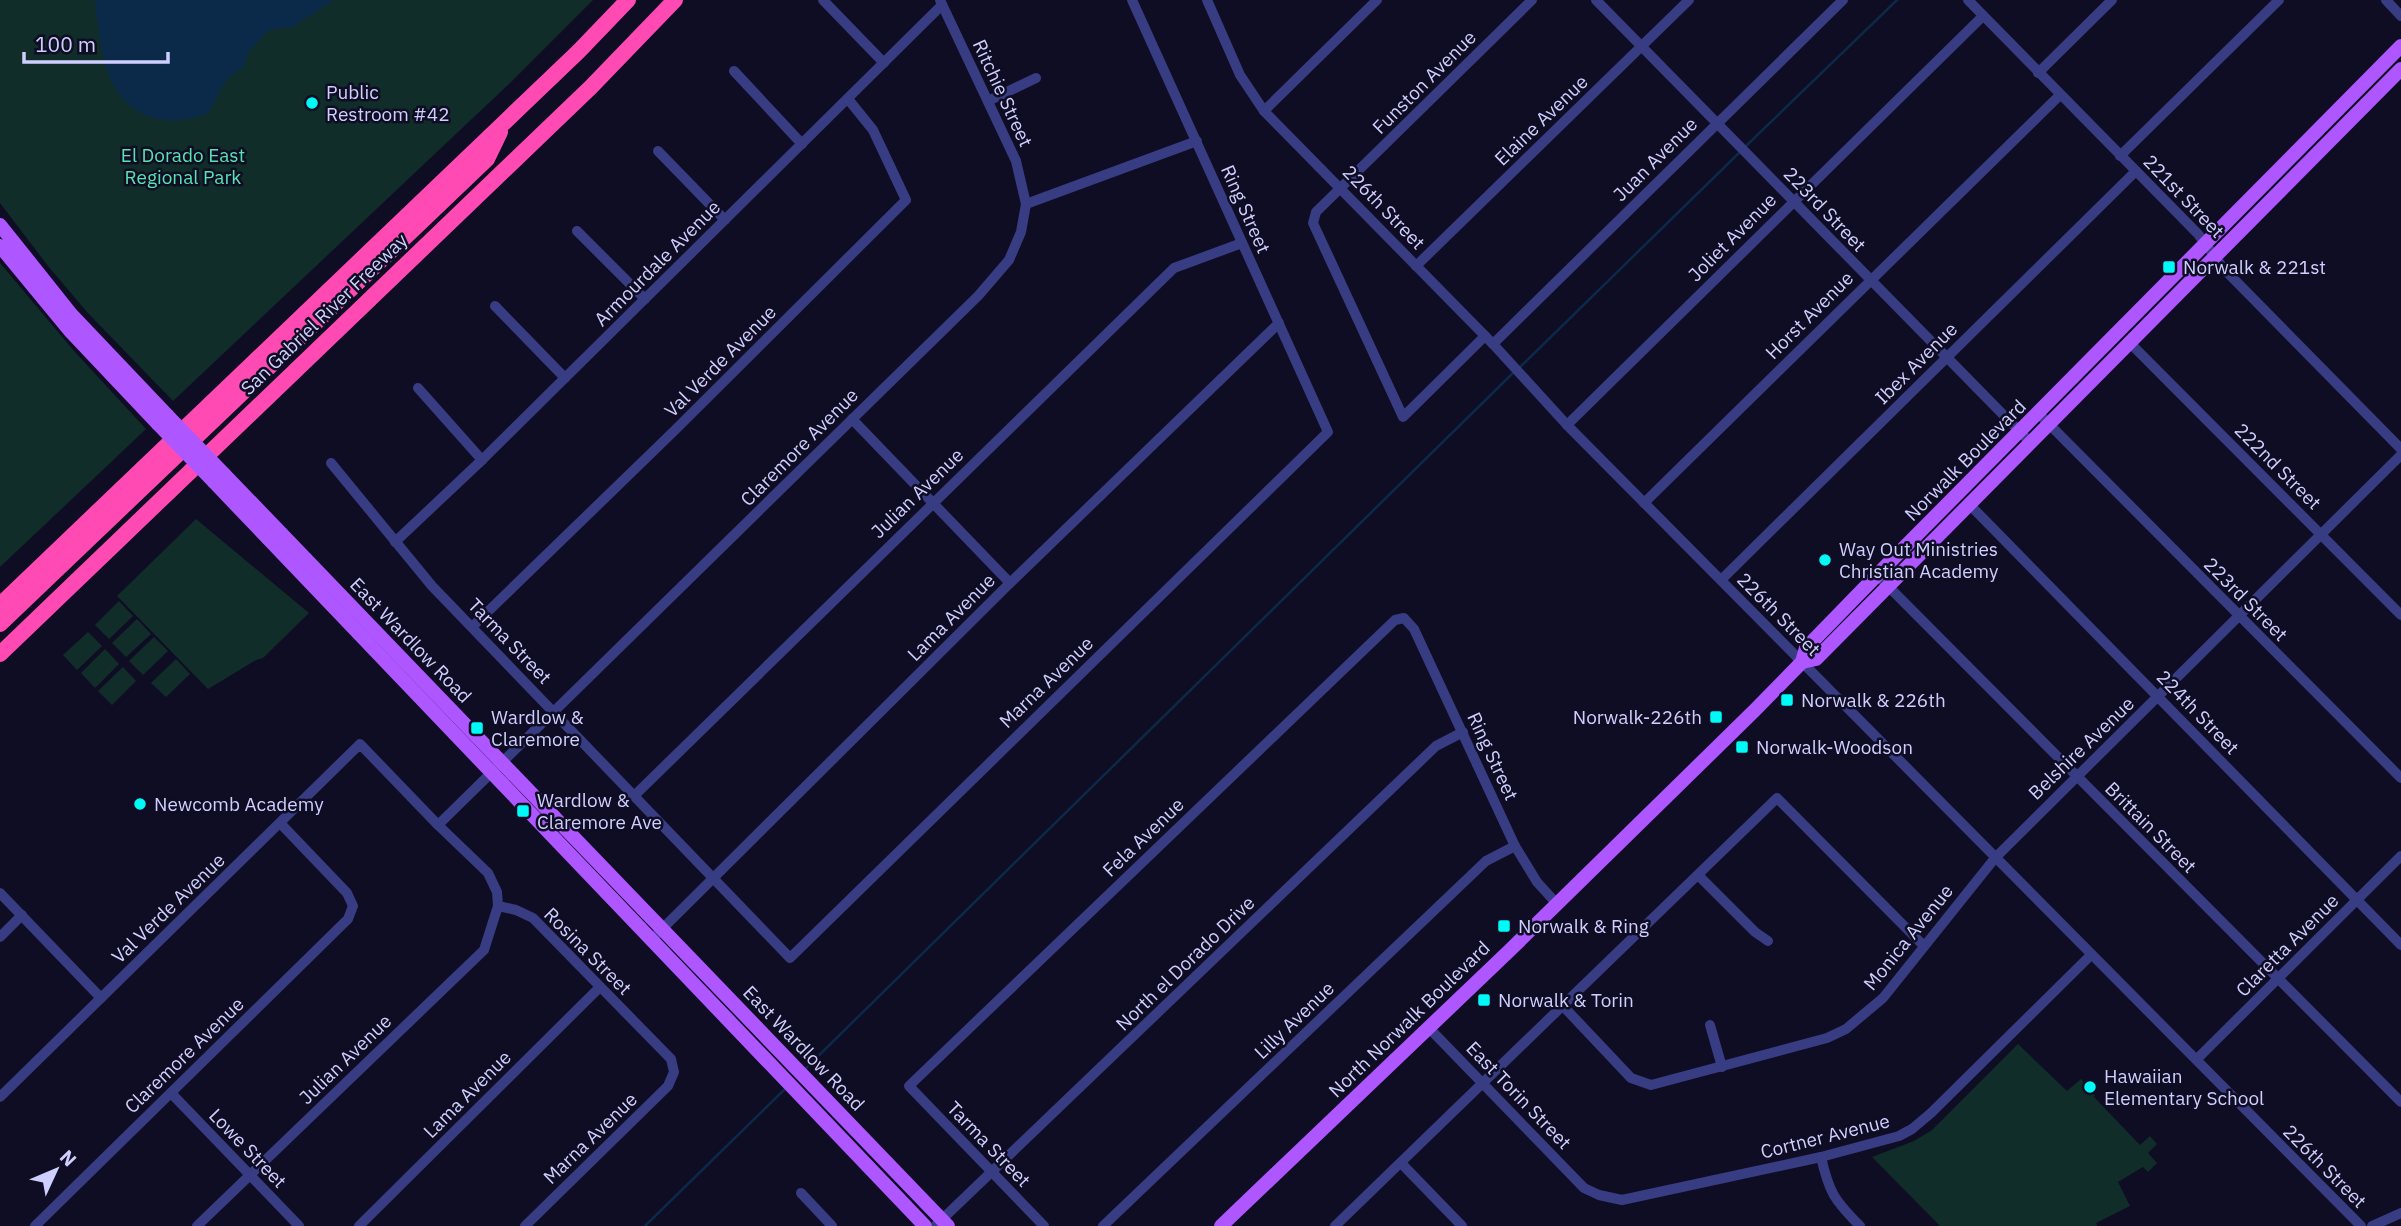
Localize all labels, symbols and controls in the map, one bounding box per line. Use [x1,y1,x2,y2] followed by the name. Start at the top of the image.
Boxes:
[24,21,168,65] scale bar
[1367,25,1481,139] street label: Funston Avenue
[35,30,96,58] text: 100 m
[968,36,1038,150] street label: Ritchie Street
[1489,70,1593,170] street label: Elaine Avenue
[326,80,450,126] place label: Public Restroom #42
[304,95,320,111] marker: Public Restroom #42
[1608,112,1702,206] street label: Juan Avenue
[121,143,245,189] park label: El Dorado East Regional Park
[2138,149,2230,243] street label: 221st Street
[1338,160,1430,254] street label: 226th Street
[1216,161,1276,257] street label: Ring Street
[1779,162,1871,256] street label: 223rd Street
[1683,188,1781,286] street label: Joliet Avenue
[589,195,725,331] street label: Armourdale Avenue
[236,228,413,400] street label: San Gabriel River Freeway
[2183,255,2326,279] place label: Norwalk & 221st
[2161,259,2177,275] marker: Norwalk & 221st
[1760,266,1858,364] street label: Horst Avenue
[659,300,781,422] street label: Val Verde Avenue
[1870,317,1962,409] street label: Ibex Avenue
[735,383,863,511] street label: Claremore Avenue
[1899,394,2031,526] street label: Norwalk Boulevard
[2230,418,2326,514] street label: 222nd Street
[866,443,968,543] street label: Julian Avenue
[1839,537,1999,583] place label: Way Out Ministries Christian Academy
[1817,552,1833,568] marker: Way Out Ministries Christian Academy
[2199,552,2293,646] street label: 223rd Street
[1732,567,1826,661] street label: 226th Street
[902,568,1000,666] street label: Lama Avenue
[345,572,477,708] street label: East Wardlow Road
[463,593,557,689] street label: Tarma Street
[994,631,1098,733] street label: Marna Avenue
[2152,665,2244,759] street label: 224th Street
[1801,688,1946,712] place label: Norwalk & 226th
[2023,691,2139,805] street label: Belshire Avenue
[1779,692,1795,708] marker: Norwalk & 226th
[491,705,584,751] place label: Wardlow & Claremore
[1573,705,1702,729] place label: Norwalk-226th
[1462,708,1524,804] street label: Ring Street
[1708,709,1724,725] marker: Norwalk-226th
[469,720,485,736] marker: Wardlow & Claremore
[1756,735,1913,759] place label: Norwalk-Woodson
[1734,739,1750,755] marker: Norwalk-Woodson
[2100,776,2202,878] street label: Brittain Street
[537,788,662,834] place label: Wardlow & Claremore Ave
[154,792,324,816] place label: Newcomb Academy
[1097,792,1189,882] street label: Fela Avenue
[132,796,148,812] marker: Newcomb Academy
[515,803,531,819] marker: Wardlow & Claremore Ave
[106,848,230,968] street label: Val Verde Avenue
[1858,879,1958,995] street label: Monica Avenue
[2231,889,2343,1001] street label: Claretta Avenue
[1111,891,1259,1035] street label: North el Dorado Drive
[539,902,637,1000] street label: Rosina Street
[1518,914,1649,938] place label: Norwalk & Ring
[1496,918,1512,934] marker: Norwalk & Ring
[1323,936,1495,1102] street label: North Norwalk Boulevard
[1249,976,1339,1064] street label: Lilly Avenue
[738,980,870,1116] street label: East Wardlow Road
[1498,988,1634,1012] place label: Norwalk & Torin
[119,992,249,1118] street label: Claremore Avenue
[1476,992,1492,1008] marker: Norwalk & Torin
[294,1009,396,1109] street label: Julian Avenue
[1461,1036,1577,1154] street label: East Torin Street
[418,1045,516,1143] street label: Lama Avenue
[2104,1064,2264,1110] place label: Hawaiian Elementary School
[2082,1079,2098,1095] marker: Hawaiian Elementary School
[538,1087,642,1189] street label: Marna Avenue
[942,1096,1036,1192] street label: Tarma Street
[204,1103,292,1193] street label: Lowe Street
[1758,1108,1892,1164] street label: Cortner Avenue
[2278,1119,2372,1213] street label: 226th Street
[21,1135,91,1205] north arrow
[55,1145,82,1171] text: N

